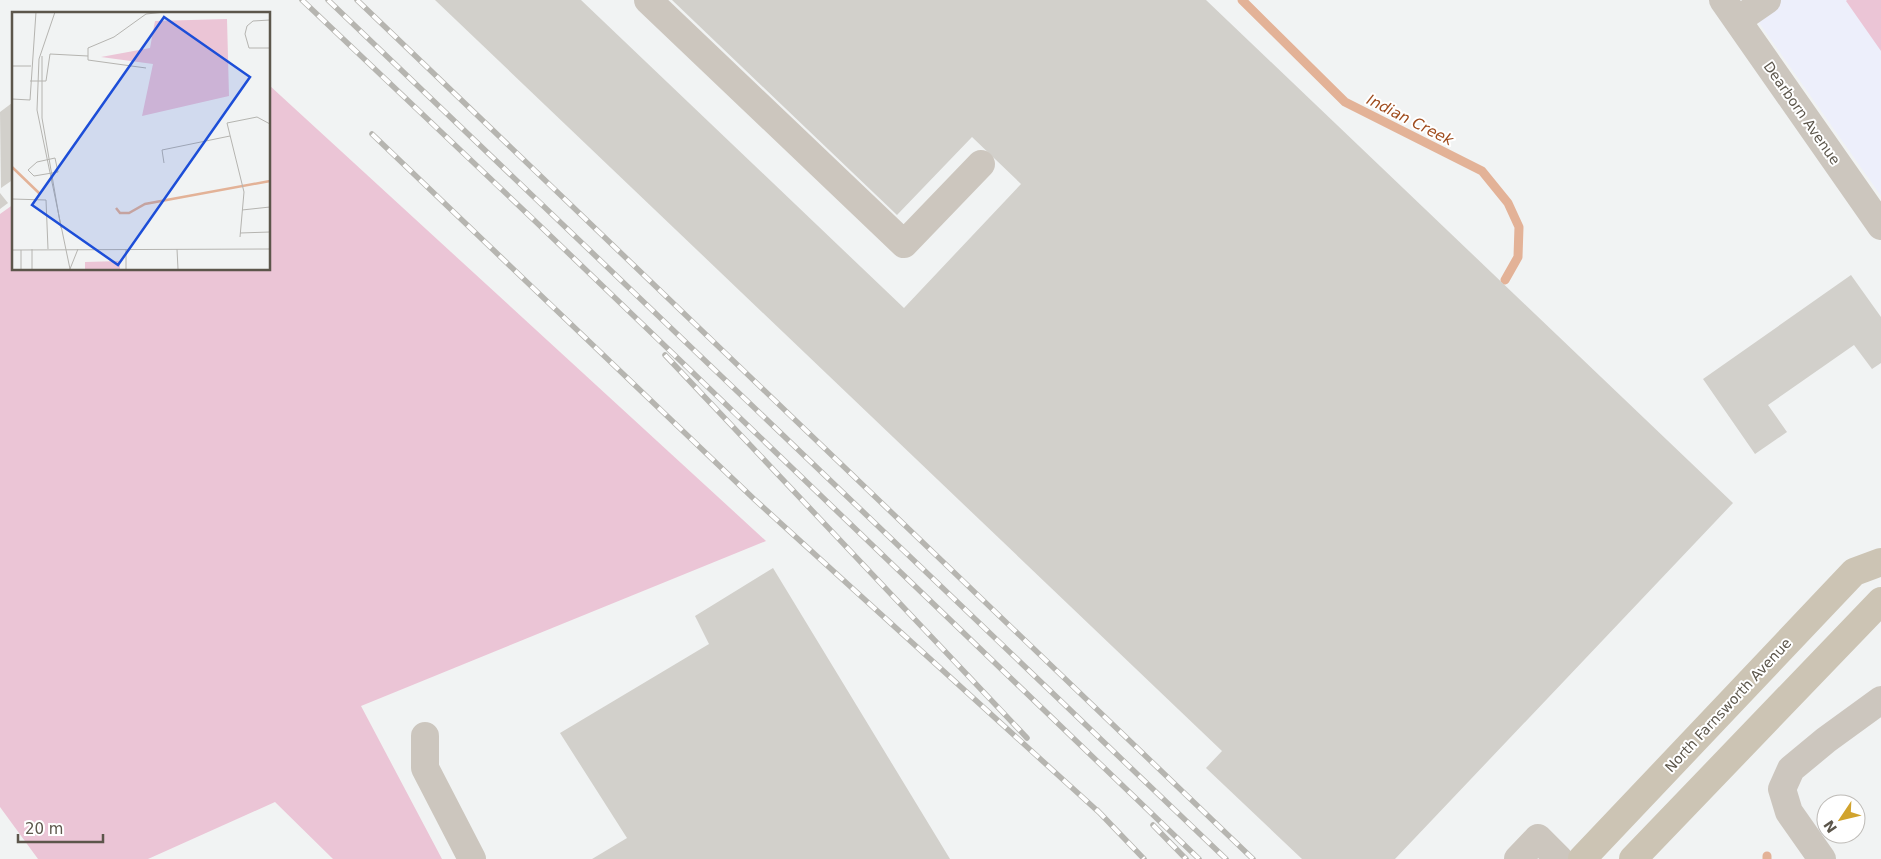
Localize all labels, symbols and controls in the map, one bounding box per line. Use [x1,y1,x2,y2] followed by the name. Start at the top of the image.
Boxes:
[12,12,270,270] inset map
[1760,58,1844,168] street label: Dearborn Avenue
[1364,90,1458,150] water label: Indian Creek
[1662,635,1794,775] street label: North Farnsworth Avenue
[1816,794,1866,844] north arrow
[18,812,102,844] scale bar
[1820,817,1840,836] text: N
[25,820,63,838] text: 20 m

